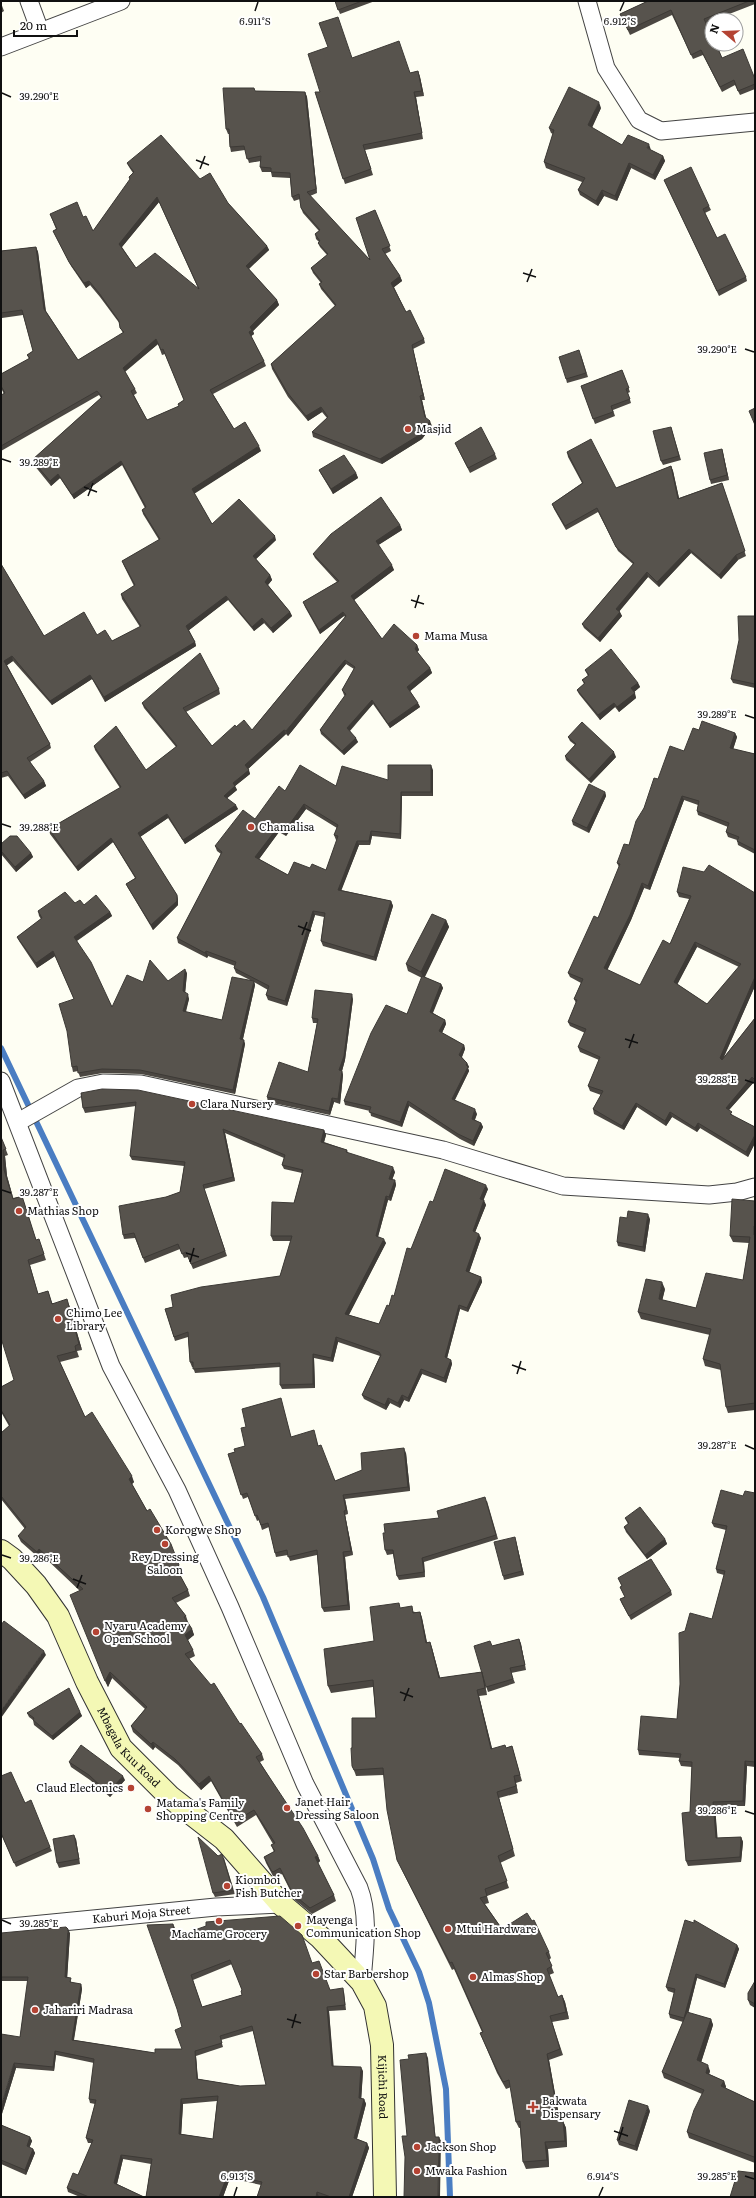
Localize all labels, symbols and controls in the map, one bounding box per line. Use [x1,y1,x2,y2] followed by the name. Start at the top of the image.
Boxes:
[14,12,77,38] scale bar
[704,12,744,52] north arrow
[239,13,271,28] text: 6.911°S
[604,13,636,28] text: 6.912°S
[20,16,47,34] text: 20 m
[705,21,723,35] text: N
[19,88,59,103] text: 39.290°E
[697,341,737,356] text: 39.290°E
[416,420,452,436] place label: Masjid
[403,424,413,434] marker: Masjid
[19,454,59,469] text: 39.289°E
[424,627,488,643] place label: Mama Musa
[411,631,421,641] marker: Mama Musa
[697,706,737,721] text: 39.289°E
[259,818,315,834] place label: Chamalisa
[19,819,59,834] text: 39.288°E
[246,822,256,832] marker: Chamalisa
[697,1071,737,1086] text: 39.288°E
[200,1095,274,1111] place label: Clara Nursery
[187,1099,197,1109] marker: Clara Nursery
[19,1184,59,1199] text: 39.287°E
[27,1202,99,1218] place label: Mathias Shop
[14,1206,24,1216] marker: Mathias Shop
[66,1304,122,1333] place label: Chimo Lee Library
[53,1314,63,1324] marker: Chimo Lee Library
[697,1437,737,1452] text: 39.287°E
[165,1521,241,1537] place label: Korogwe Shop
[152,1525,162,1535] marker: Korogwe Shop
[160,1539,170,1549] marker: Rey Dressing Saloon
[131,1548,200,1577] place label: Rey Dressing Saloon
[19,1550,59,1565] text: 39.286°E
[104,1617,188,1646] place label: Nyaru Academy Open School
[91,1627,101,1637] marker: Nyaru Academy Open School
[94,1704,165,1790] street label: Mbagala Kuu Road
[36,1779,123,1795] place label: Claud Electonics
[126,1783,136,1793] marker: Claud Electonics
[295,1793,379,1822] place label: Janet Hair Dressing Saloon
[156,1794,245,1823] place label: Matama's Family Shopping Centre
[697,1802,737,1817] text: 39.286°E
[282,1803,292,1813] marker: Janet Hair Dressing Saloon
[143,1804,153,1814] marker: Matama's Family Shopping Centre
[235,1871,302,1900] place label: Kiomboi Fish Butcher
[222,1881,232,1891] marker: Kiomboi Fish Butcher
[91,1900,192,1926] street label: Kaburi Moja Street
[306,1911,421,1940] place label: Mayenga Communication Shop
[19,1915,59,1930] text: 39.285°E
[214,1916,224,1926] marker: Machame Grocery
[456,1920,537,1936] place label: Mtui Hardware
[293,1921,303,1931] marker: Mayenga Communication Shop
[443,1924,453,1934] marker: Mtui Hardware
[171,1925,268,1941] place label: Machame Grocery
[324,1965,409,1981] place label: Star Barbershop
[481,1968,544,1984] place label: Almas Shop
[311,1969,321,1979] marker: Star Barbershop
[468,1972,478,1982] marker: Almas Shop
[43,2001,133,2017] place label: Jahariri Madrasa
[30,2005,40,2015] marker: Jahariri Madrasa
[375,2055,392,2120] street label: Kijichi Road
[542,2092,602,2121] place label: Bakwata Dispensary
[527,2101,539,2113] marker: Bakwata Dispensary
[425,2138,497,2154] place label: Jackson Shop
[412,2142,422,2152] marker: Jackson Shop
[425,2162,507,2178] place label: Mwaka Fashion
[412,2166,422,2176] marker: Mwaka Fashion
[221,2168,253,2183] text: 6.913°S
[587,2168,619,2183] text: 6.914°S
[697,2168,737,2183] text: 39.285°E

